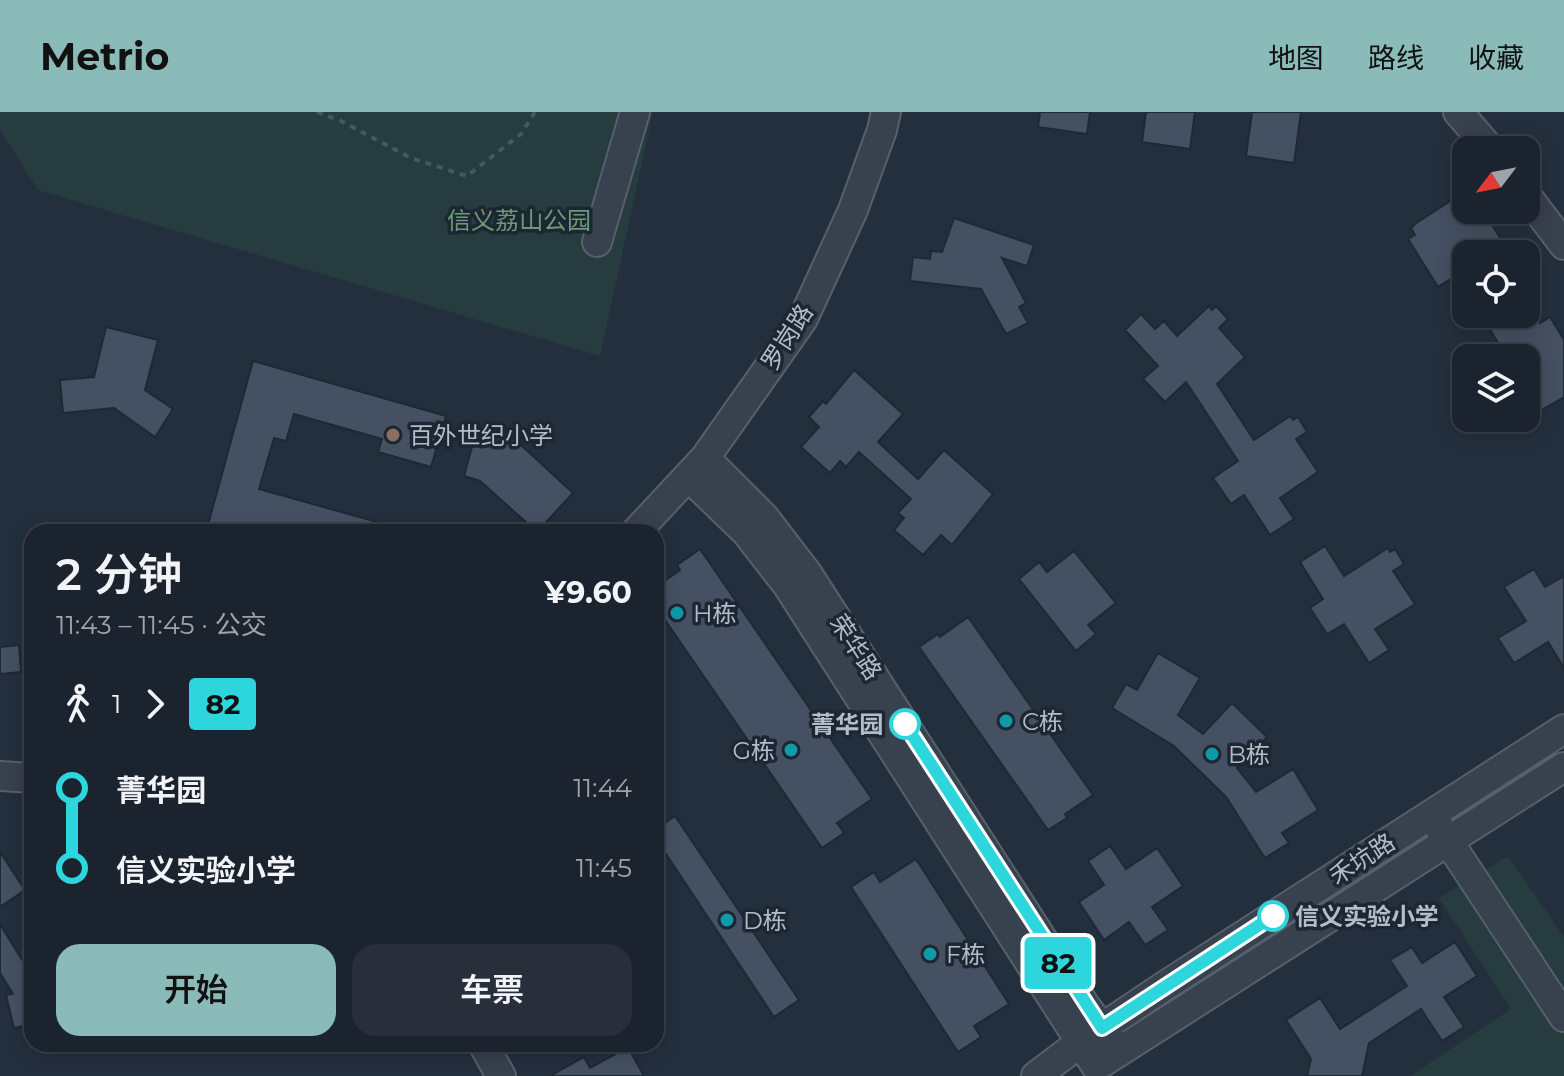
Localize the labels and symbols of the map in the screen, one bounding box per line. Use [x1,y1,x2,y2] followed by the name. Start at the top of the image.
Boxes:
[1452,136,1540,224] north arrow
[447,206,591,235] park label: 信义荔山公园
[755,299,819,375] street label: 罗岗路
[409,421,553,450] place label: 百外世纪小学
[384,426,402,444] marker: 百外世纪小学
[693,599,737,628] place label: H栋
[668,604,686,622] marker: H栋
[824,609,888,685] street label: 荣华路
[1022,707,1063,736] place label: C栋
[890,709,920,739] marker: 菁华园
[811,710,883,739] place label: 菁华园
[997,712,1015,730] marker: C栋
[732,736,775,765] place label: G栋
[1228,740,1270,769] place label: B栋
[782,741,800,759] marker: G栋
[1203,745,1221,763] marker: B栋
[1324,827,1400,891] street label: 禾坑路
[1258,901,1288,931] marker: 信义实验小学
[1295,902,1439,931] place label: 信义实验小学
[743,906,787,935] place label: D栋
[718,911,736,929] marker: D栋
[1022,937,1094,989] line badge: 82
[946,940,985,969] place label: F栋
[921,945,939,963] marker: F栋

